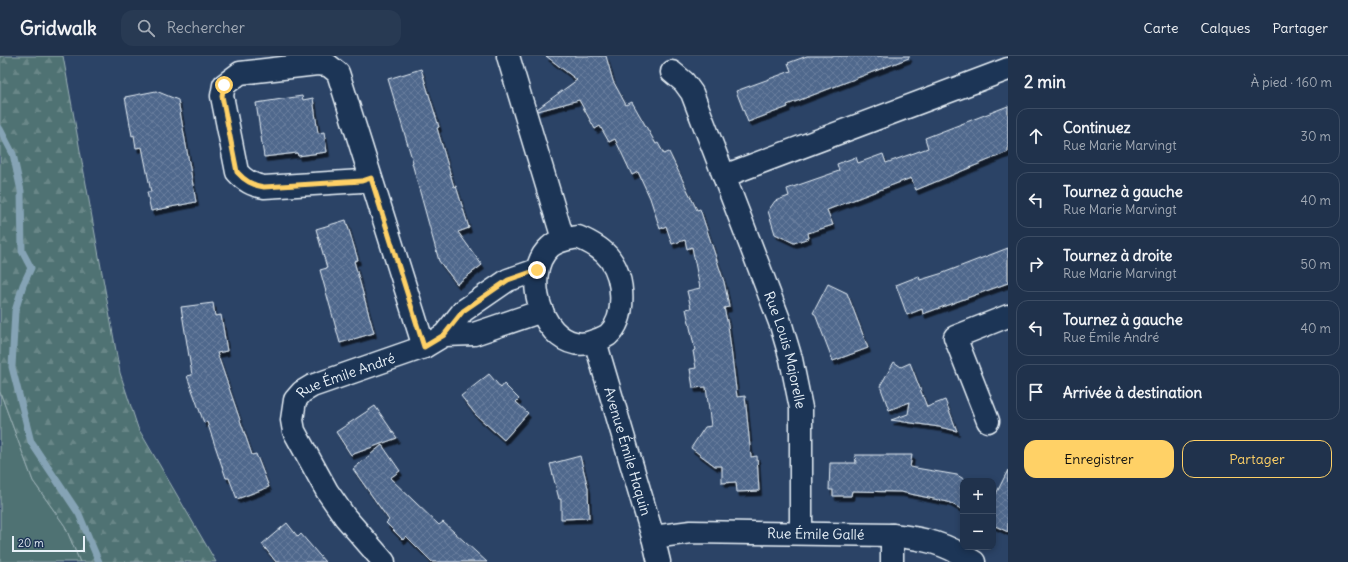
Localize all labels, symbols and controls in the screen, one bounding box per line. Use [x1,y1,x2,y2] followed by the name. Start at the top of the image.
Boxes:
[121,10,401,46] search box
[20,16,97,40] text: Gridwalk
[135,17,157,39] icon: search
[167,18,245,37] text: Rechercher
[1144,19,1178,37] text: Carte
[1200,19,1250,37] text: Calques
[1272,19,1328,37] text: Partager
[1024,71,1066,93] text: 2 min
[1251,74,1332,91] text: À pied · 160 m
[215,76,233,94] route start
[1063,118,1131,137] text: Continuez
[1025,125,1047,147] icon: ahead
[1301,128,1331,145] text: 30 m
[1063,137,1177,154] text: Rue Marie Marvingt
[1063,182,1183,201] text: Tournez à gauche
[1025,189,1047,211] icon: left
[1300,192,1331,209] text: 40 m
[1063,201,1177,218] text: Rue Marie Marvingt
[1063,246,1172,265] text: Tournez à droite
[1025,253,1047,275] icon: right
[1300,256,1331,273] text: 50 m
[528,261,546,279] route end
[1063,265,1177,282] text: Rue Marie Marvingt
[760,289,810,410] street label: Rue Louis Majorelle
[1063,310,1183,329] text: Tournez à gauche
[1025,317,1047,339] icon: left
[1300,320,1331,337] text: 40 m
[1063,329,1159,346] text: Rue Émile André
[292,349,398,401] street label: Rue Émile André
[1025,381,1047,403] icon: arrive
[1063,383,1202,402] text: Arrivée à destination
[600,385,655,518] street label: Avenue Émile Haquin
[1024,440,1174,478] button: Enregistrer
[1182,440,1332,478] button: Partager
[960,478,996,550] map controls
[960,478,996,514] button: +
[960,514,996,550] button: −
[767,524,864,544] street label: Rue Émile Gallé
[12,534,85,553] scale bar
[18,536,44,550] text: 20 m

